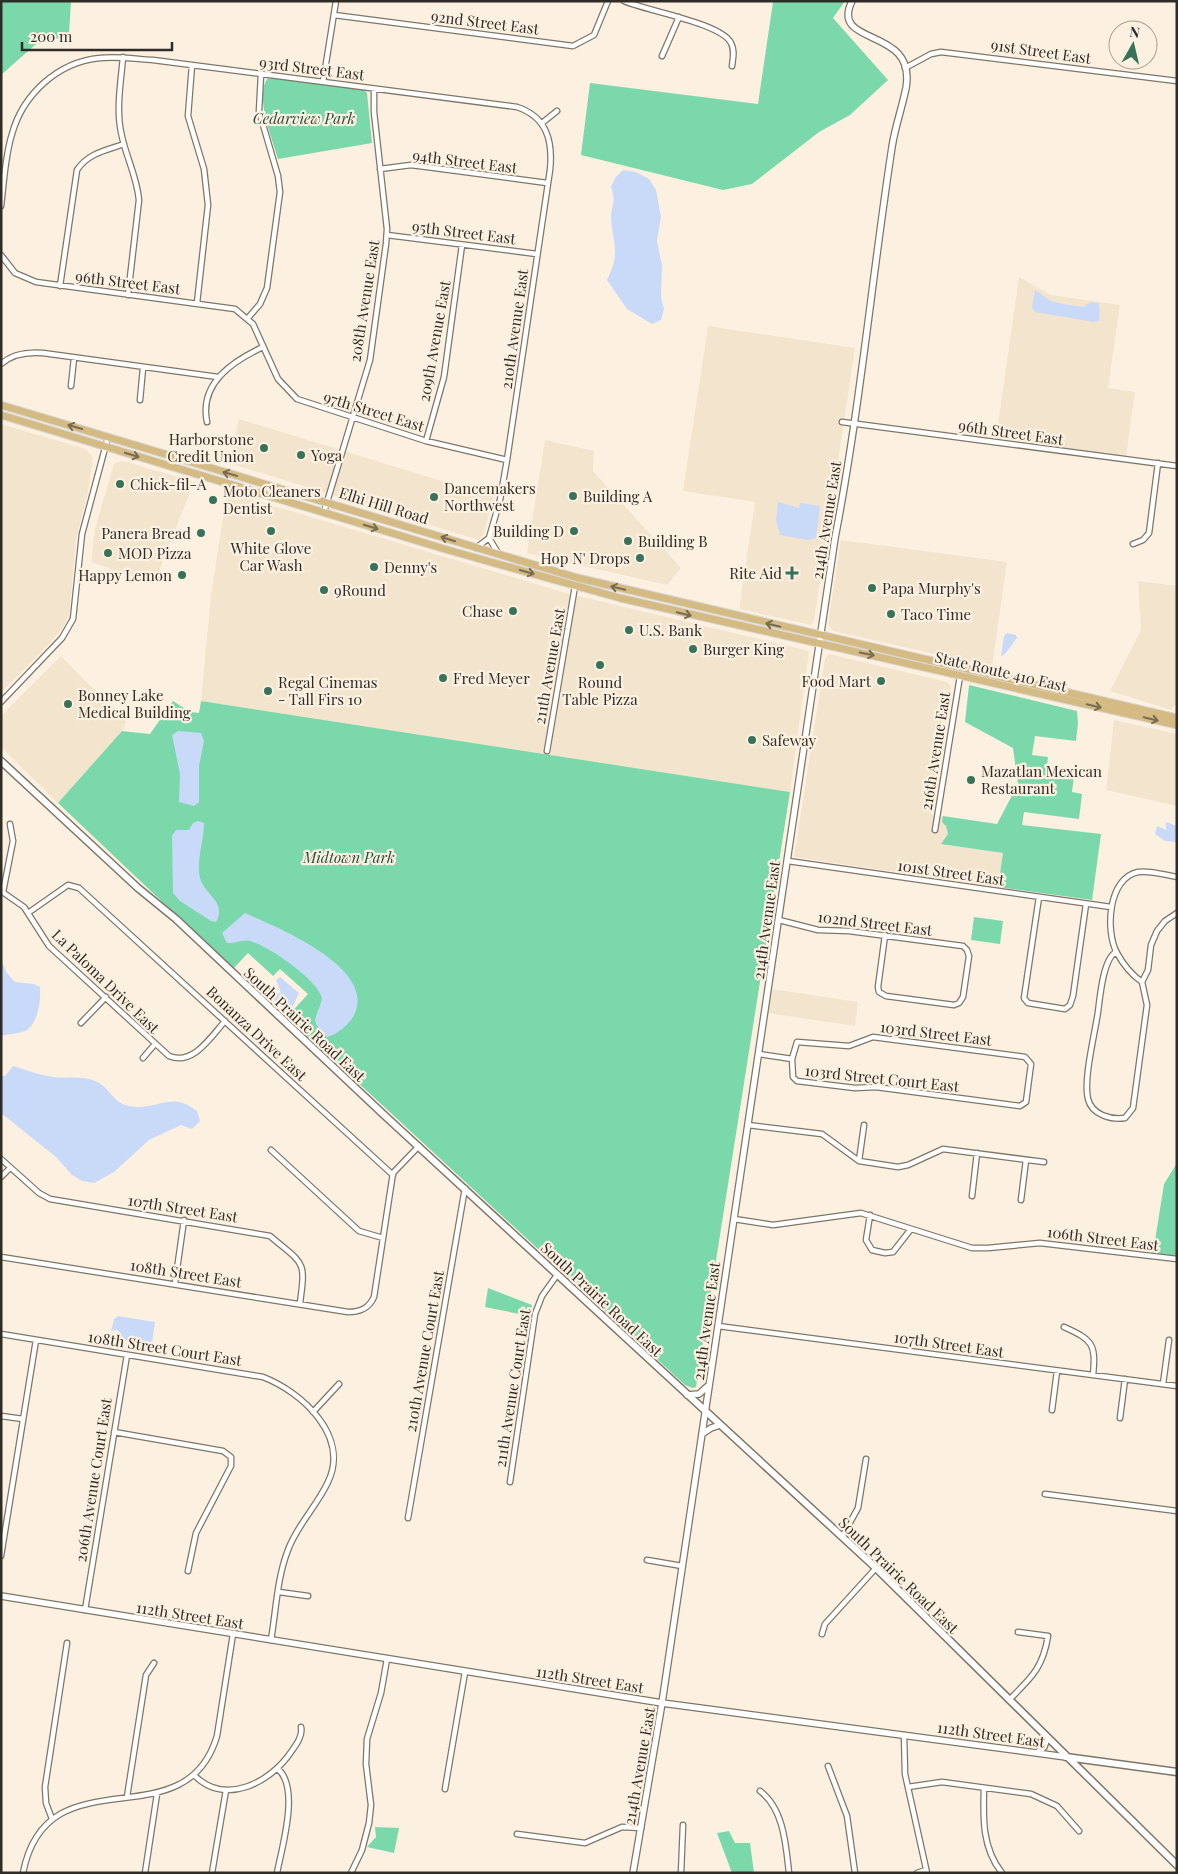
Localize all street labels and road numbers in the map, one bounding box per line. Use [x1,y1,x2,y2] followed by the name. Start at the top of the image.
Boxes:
[430,5,541,39] street label: 92nd Street East
[990,34,1093,68] street label: 91st Street East
[258,52,366,84] street label: 93rd Street East
[412,145,519,177] street label: 94th Street East
[411,216,518,248] street label: 95th Street East
[344,238,384,363] street label: 208th Avenue East
[74,266,182,298] street label: 96th Street East
[496,267,532,390] street label: 210th Avenue East
[413,278,455,403] street label: 209th Avenue East
[321,386,427,436] street label: 97th Street East
[957,415,1065,449] street label: 96th Street East
[807,459,845,581] street label: 214th Avenue East
[337,482,431,528] street label: Elhi Hill Road
[529,606,569,726] street label: 211th Avenue East
[933,646,1070,696] street label: State Route 410 East
[916,690,954,812] street label: 216th Avenue East
[896,855,1007,890] street label: 101st Street East
[748,859,784,980] street label: 214th Avenue East
[816,906,934,940] street label: 102nd Street East
[48,925,164,1038] street label: La Paloma Drive East
[240,962,370,1086] street label: South Prairie Road East
[203,981,312,1085] street label: Bonanza Drive East
[879,1016,994,1050] street label: 103rd Street East
[804,1060,961,1096] street label: 103rd Street Court East
[127,1189,240,1227] street label: 107th Street East
[1046,1221,1161,1255] street label: 106th Street East
[537,1237,667,1361] street label: South Prairie Road East
[129,1254,244,1292] street label: 108th Street East
[688,1260,724,1381] street label: 214th Avenue East
[400,1268,448,1433] street label: 210th Avenue Court East
[490,1307,535,1469] street label: 211th Avenue Court East
[87,1326,244,1370] street label: 108th Street Court East
[893,1326,1006,1362] street label: 107th Street East
[70,1396,116,1563] street label: 206th Avenue Court East
[835,1513,964,1638] street label: South Prairie Road East
[135,1597,246,1633] street label: 112th Street East
[535,1661,646,1697] street label: 112th Street East
[619,1705,659,1827] street label: 214th Avenue East
[936,1717,1047,1752] street label: 112th Street East

